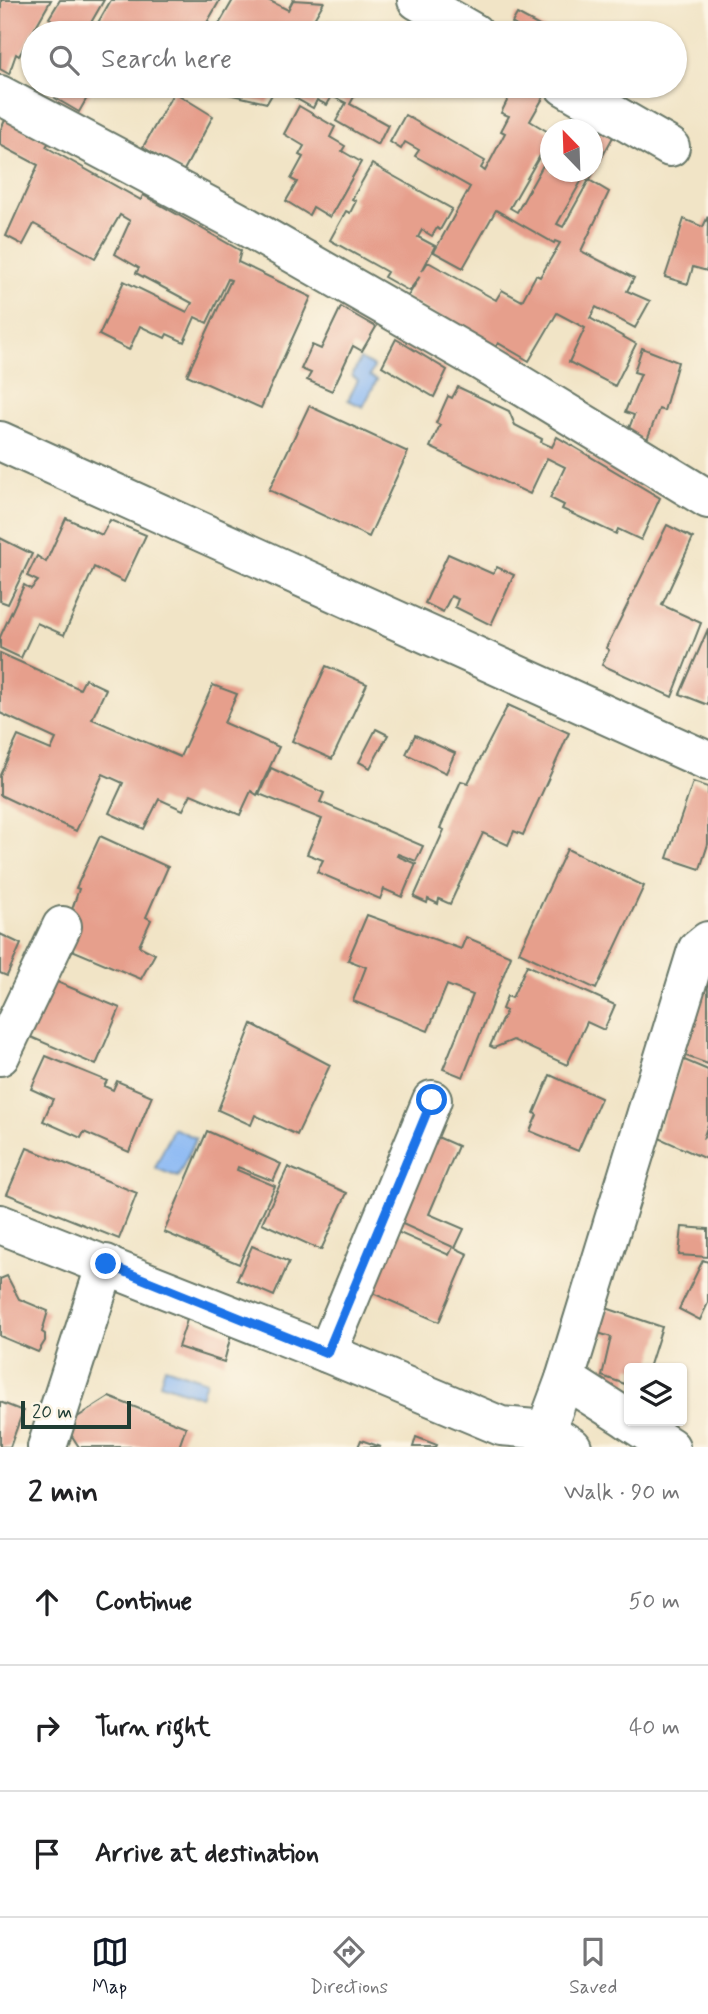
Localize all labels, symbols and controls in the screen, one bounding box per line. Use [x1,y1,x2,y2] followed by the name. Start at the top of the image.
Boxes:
[21,21,687,98] search box
[45,41,83,79] icon: search
[101,43,232,77] text: Search here
[540,119,603,182] north arrow
[416,1084,447,1115] route start
[90,1248,121,1279] route end
[624,1363,687,1426] map controls
[624,1363,687,1426] button: layers
[21,1398,131,1430] scale bar
[32,1400,72,1425] text: 20 m
[28,1473,98,1512] text: 2 min
[564,1478,680,1508] text: Walk · 90 m
[28,1583,66,1621] icon: ahead
[95,1585,192,1619] text: Continue
[629,1587,680,1617] text: 50 m
[28,1709,66,1747] icon: right
[95,1711,211,1745] text: Turn right
[629,1713,680,1743] text: 40 m
[28,1835,66,1873] icon: arrive
[95,1837,319,1871] text: Arrive at destination
[91,1933,129,2000] tab: Map
[310,1933,388,2000] tab: Directions
[569,1933,617,2000] tab: Saved

